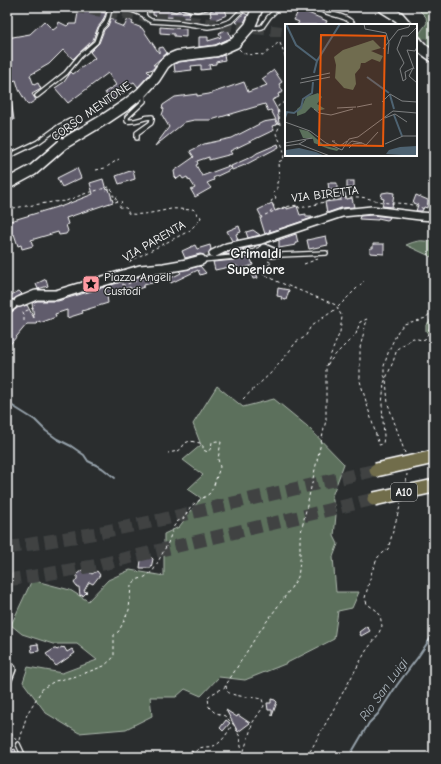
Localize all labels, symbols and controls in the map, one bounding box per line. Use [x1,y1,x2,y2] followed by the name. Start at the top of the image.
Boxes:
[285,24,417,156] inset map
[48,78,134,144] street label: CORSO MENTONE
[291,183,359,205] street label: VIA BIRETTA
[120,217,188,265] street label: VIA PARENTA
[227,245,285,278] district label: Grimaldi Superiore
[104,270,171,298] place label: Piazza Angeli Custodi
[81,274,101,294] place icon: Piazza Angeli Custodi
[391,483,417,501] road number: A10
[356,654,412,723] water label: Rio San Luigi

